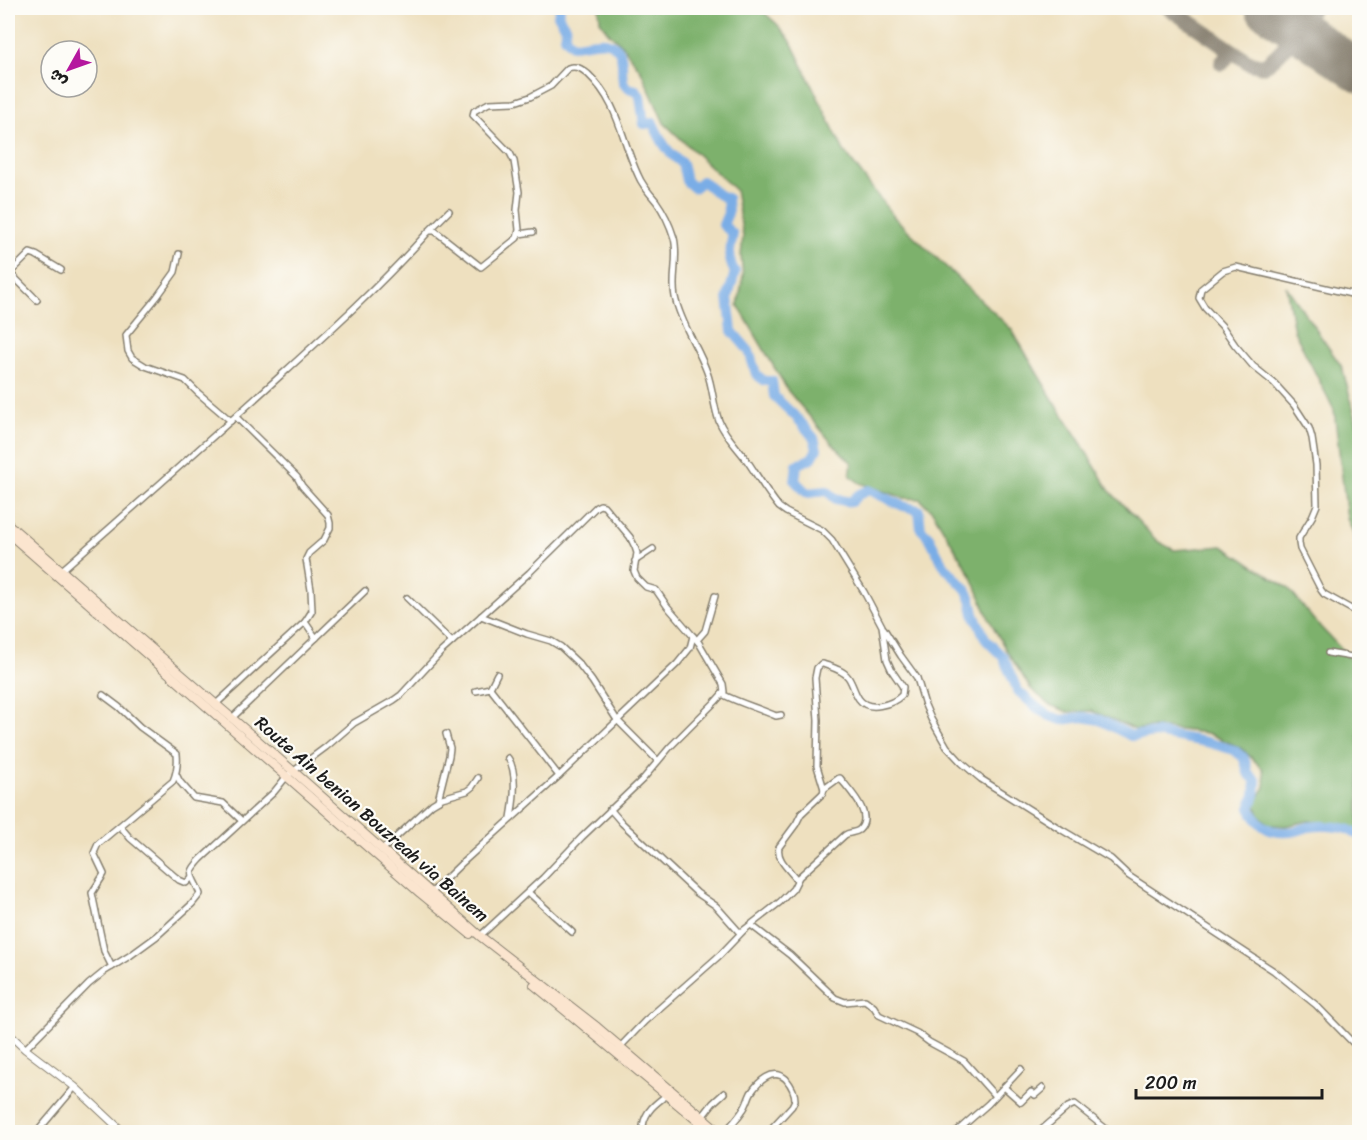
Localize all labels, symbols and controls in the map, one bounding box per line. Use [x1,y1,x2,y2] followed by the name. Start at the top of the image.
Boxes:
[39,39,99,99] north arrow
[41,62,75,94] text: ش
[247,708,497,930] street label: Route Ain benian Bouzreah via Bainem
[1136,1062,1322,1100] scale bar
[1145,1067,1197,1099] text: 200 m

